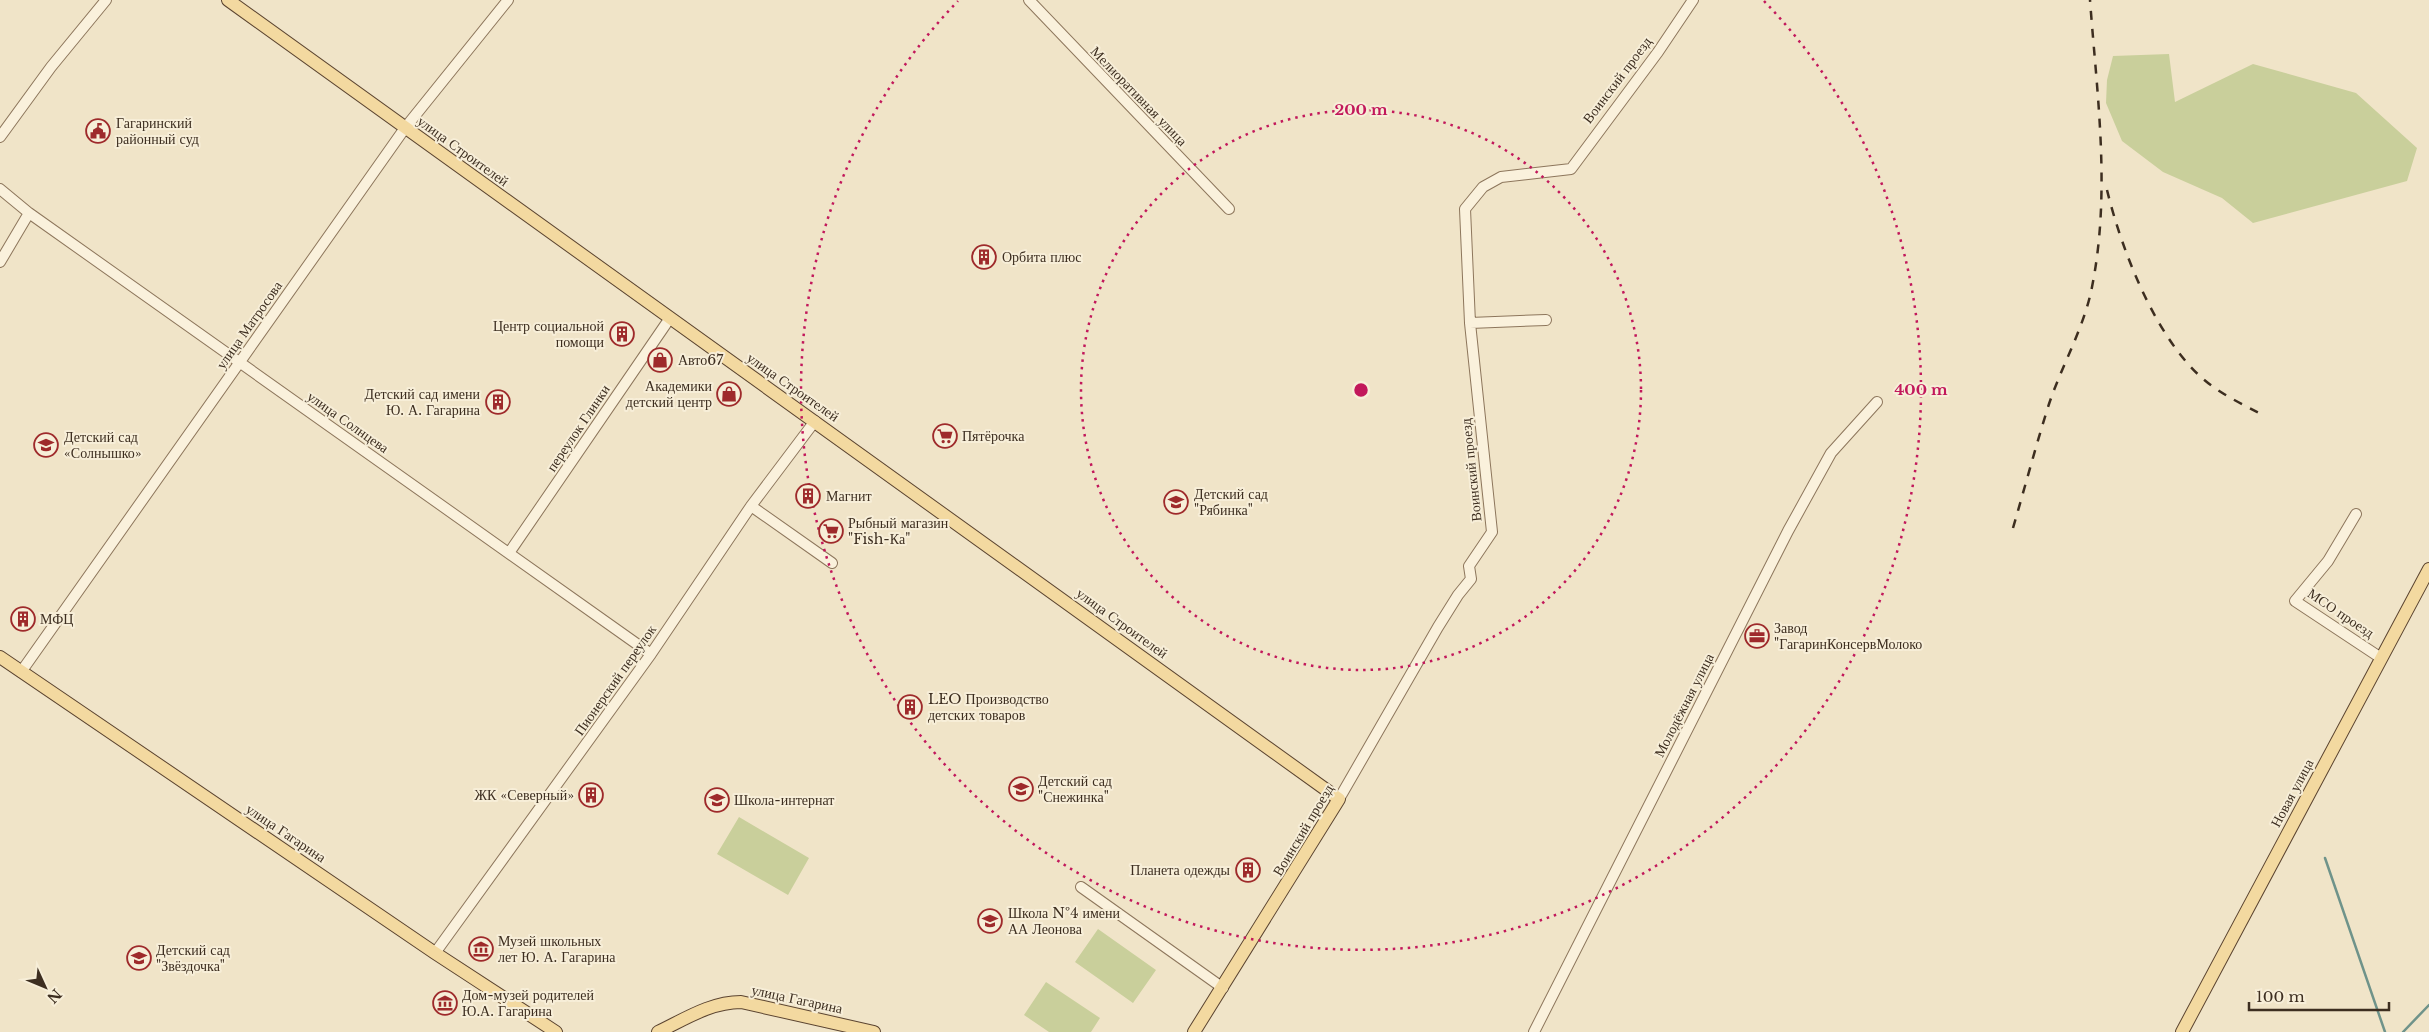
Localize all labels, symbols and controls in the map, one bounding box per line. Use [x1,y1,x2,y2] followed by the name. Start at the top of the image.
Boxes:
[1579,33,1655,127] street label: Воинский проезд
[1087,42,1192,150] street label: Мелиоративная улица
[1335,100,1388,119] text: 200 m
[414,112,513,190] street label: улица Строителей
[116,114,199,148] place label: Гагаринский районный суд
[85,118,111,144] public building icon: Гагаринский районный суд
[971,244,997,270] building icon: Орбита плюс
[1002,248,1081,266] place label: Орбита плюс
[212,277,286,373] street label: улица Матросова
[493,317,605,351] place label: Центр социальной помощи
[609,321,635,347] building icon: Центр социальной помощи
[647,347,673,373] shop icon: Авто67
[743,348,843,426] street label: улица Строителей
[678,351,724,369] place label: Авто67
[626,377,712,411] place label: Академики детский центр
[1894,380,1948,399] text: 400 m
[542,381,614,475] street label: переулок Глинки
[716,381,742,407] shop icon: Академики детский центр
[1352,381,1370,399] centre of rings
[364,385,481,419] place label: Детский сад имени Ю. А. Гагарина
[304,387,393,457] street label: улица Солнцева
[485,389,511,415] building icon: Детский сад имени Ю. А. Гагарина
[1457,417,1485,523] street label: Воинский проезд
[932,423,958,449] supermarket icon: Пятёрочка
[962,427,1025,445] place label: Пятёрочка
[64,428,142,462] place label: Детский сад «Солнышко»
[33,432,59,458] school or university icon: Детский сад «Солнышко»
[795,483,821,509] building icon: Магнит
[1194,485,1268,519] place label: Детский сад "Рябинка"
[826,487,872,505] place label: Магнит
[1163,489,1189,515] school or university icon: Детский сад "Рябинка"
[848,514,949,548] place label: Рыбный магазин "Fish-Ка"
[818,518,844,544] supermarket icon: Рыбный магазин "Fish-Ка"
[1073,584,1172,662] street label: улица Строителей
[2304,584,2378,642] street label: МСО проезд
[10,606,36,632] building icon: МФЦ
[40,610,73,628] place label: МФЦ
[1774,619,1922,653] place label: Завод "ГагаринКонсервМолоко
[570,621,660,739] street label: Пионерский переулок
[1744,623,1770,649] office icon: Завод "ГагаринКонсервМолоко
[1650,649,1718,760] street label: Молодёжная улица
[928,690,1049,724] place label: LEO Производство детских товаров
[897,694,923,720] building icon: LEO Производство детских товаров
[2266,755,2318,830] street label: Новая улица
[1038,772,1112,806] place label: Детский сад "Снежинка"
[1008,776,1034,802] school or university icon: Детский сад "Снежинка"
[1269,781,1337,879] street label: Воинский проезд
[578,782,604,808] building icon: ЖК «Северный»
[475,786,574,804] place label: ЖК «Северный»
[704,787,730,813] school or university icon: Школа-интернат
[734,791,835,809] place label: Школа-интернат
[243,800,330,867] street label: улица Гагарина
[1235,857,1261,883] building icon: Планета одежды
[1130,861,1231,879] place label: Планета одежды
[1008,904,1121,938] place label: Школа №4 имени АА Леонова
[977,908,1003,934] school or university icon: Школа №4 имени АА Леонова
[498,932,616,966] place label: Музей школьных лет Ю. А. Гагарина
[468,936,494,962] museum icon: Музей школьных лет Ю. А. Гагарина
[156,941,230,975] place label: Детский сад "Звёздочка"
[126,945,152,971] school or university icon: Детский сад "Звёздочка"
[20,962,70,1012] north arrow
[2249,980,2389,1012] scale bar
[750,981,845,1018] street label: улица Гагарина
[43,985,65,1007] text: N
[462,986,594,1020] place label: Дом-музей родителей Ю.А. Гагарина
[2256,987,2305,1006] text: 100 m
[432,990,458,1016] museum icon: Дом-музей родителей Ю.А. Гагарина

